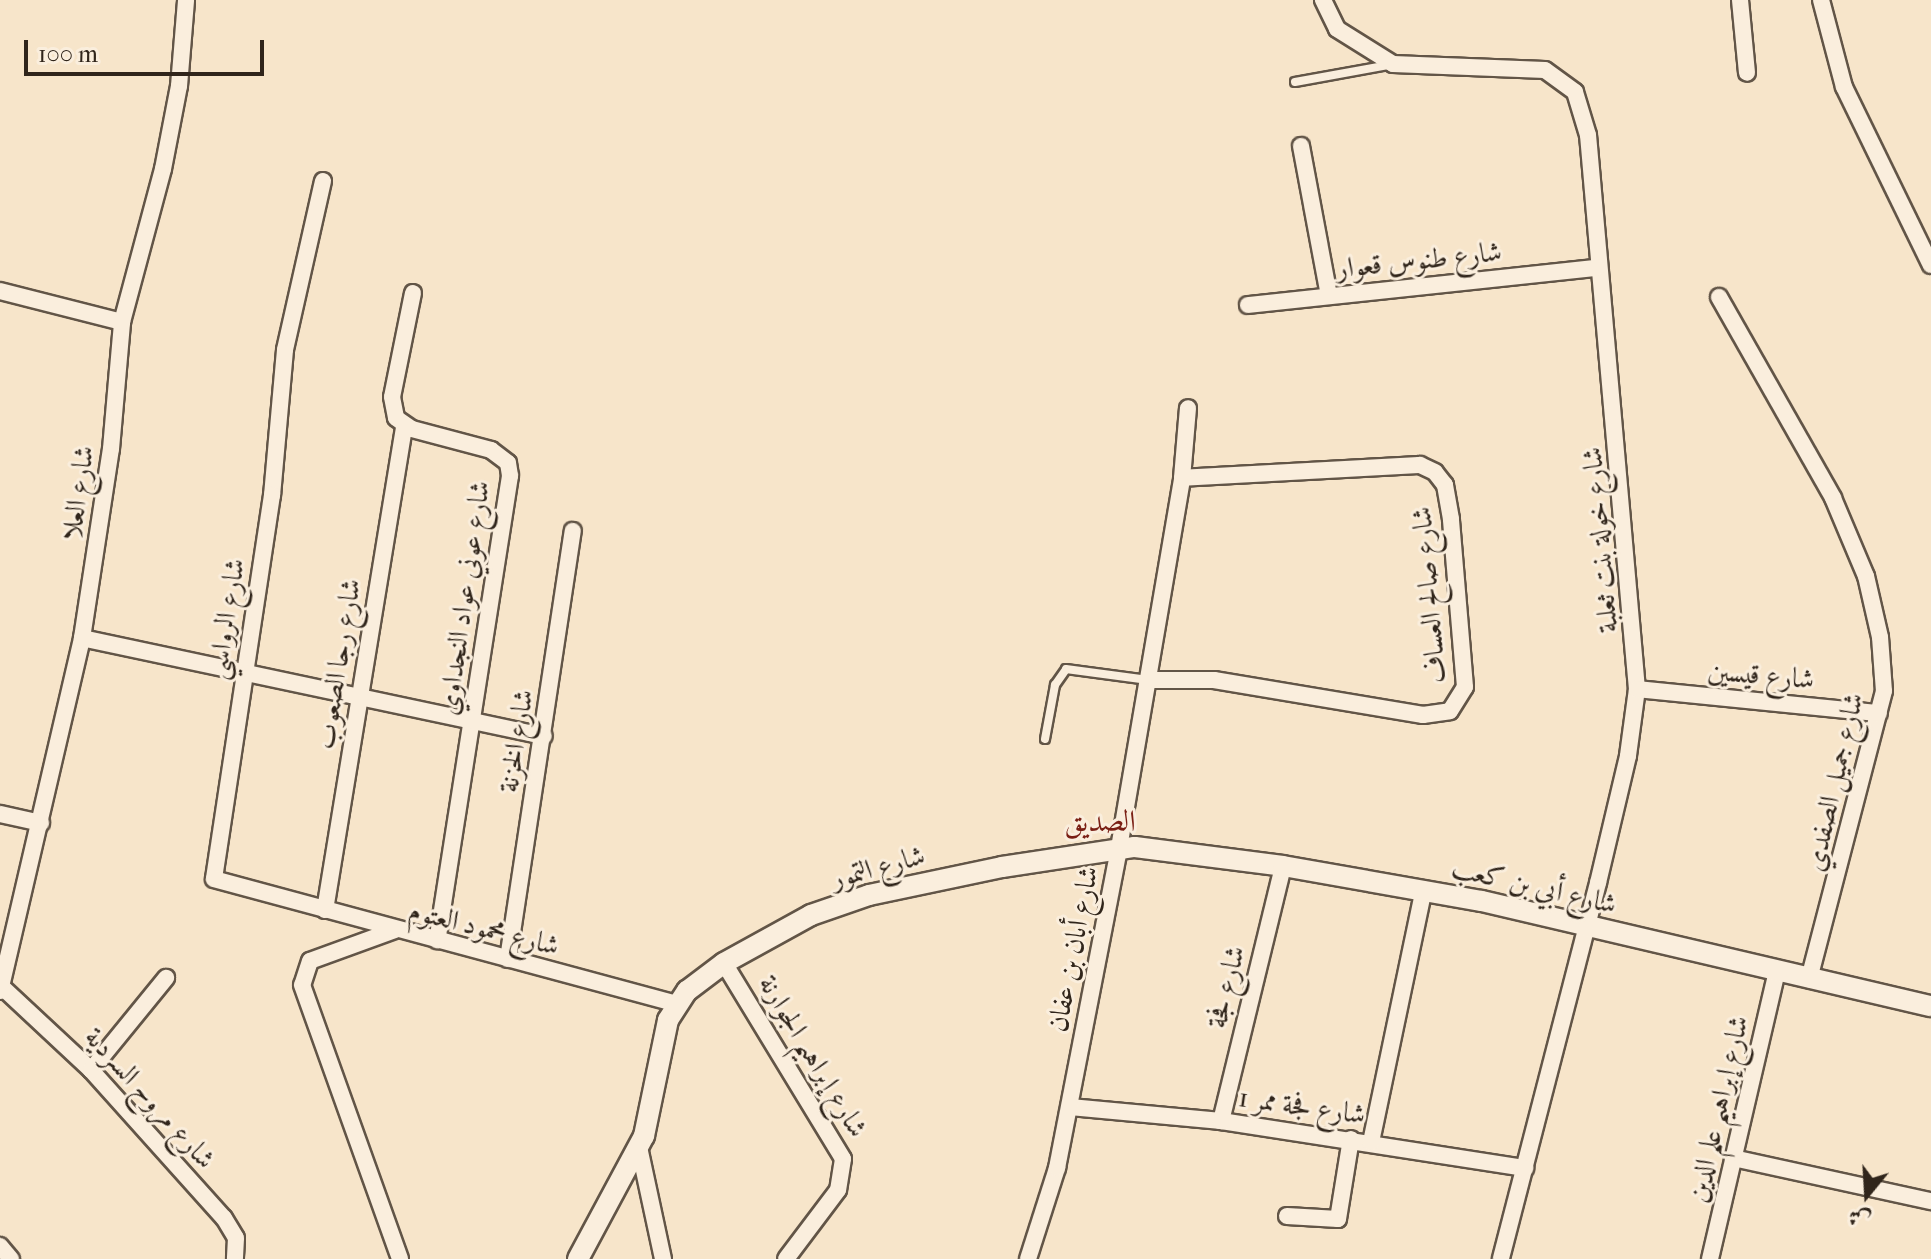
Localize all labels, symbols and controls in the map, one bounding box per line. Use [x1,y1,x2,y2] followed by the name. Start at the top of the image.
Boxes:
[28,24,268,74] scale bar
[38,40,98,68] text: 100 m
[1335,235,1503,285] street label: شارع طنوس قعوار
[55,444,101,542] street label: شارع العلا
[1575,446,1625,634] street label: شارع خولة بنت ثعلبة
[431,479,497,717] street label: شارع عوني عواد النجداوي
[1405,505,1453,685] street label: شارع صالح العساف
[200,556,252,682] street label: شارع الرواسي
[308,576,368,752] street label: شارع رجا الصعوب
[1706,654,1816,696] street label: شارع قيسين
[491,687,541,795] street label: شارع الخزنة
[1797,689,1871,875] street label: شارع جميل الصفدي
[1064,804,1136,840] district label: الصديق
[827,838,929,896] street label: شارع التمور
[1448,851,1620,921] street label: شارع أبي بن كعب
[1040,863,1106,1035] street label: شارع أبان بن عفان
[405,893,563,963] street label: شارع محمود العتوم
[1200,942,1252,1032] street label: شارع فجة
[751,969,875,1143] street label: شارع إبراهيم الجوارنة
[1680,1012,1756,1206] street label: شارع إبراهيم علم الدين
[78,1020,222,1176] street label: شارع مروح السردية
[1236,1080,1368,1132] street label: شارع فجة ممر 1
[1827,1155,1907,1235] north arrow
[1845,1202,1874,1234] text: ش

